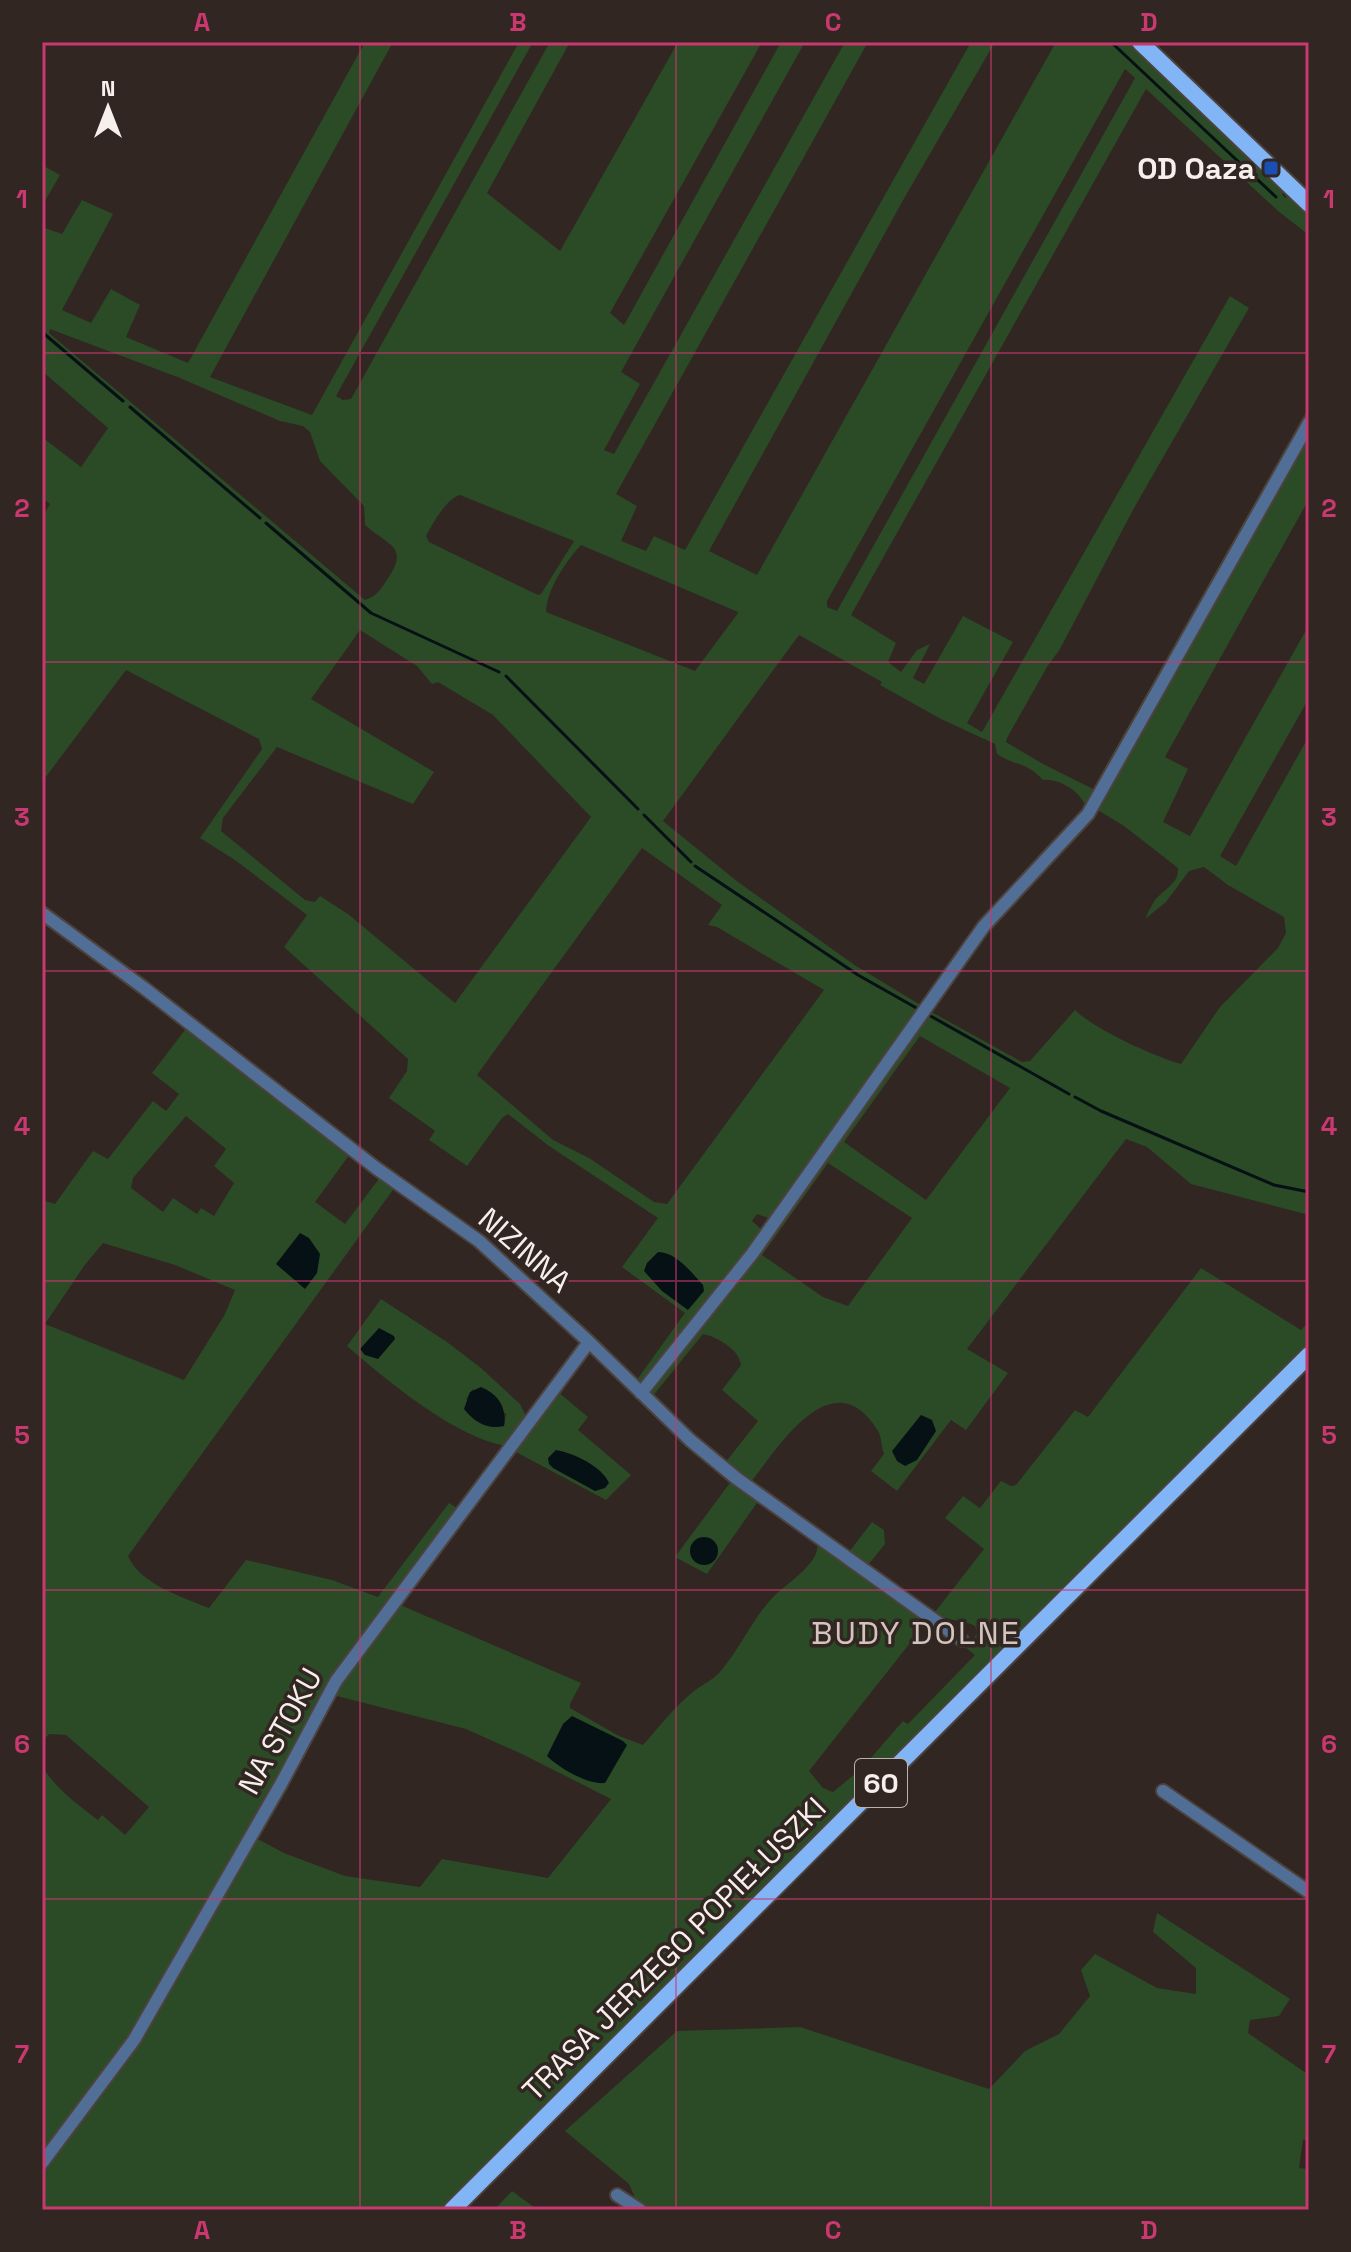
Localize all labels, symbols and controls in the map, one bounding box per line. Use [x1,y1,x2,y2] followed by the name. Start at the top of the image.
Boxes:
[194,5,211,39] text: A
[509,5,527,39] text: B
[825,5,841,39] text: C
[1140,5,1158,39] text: D
[68,68,148,148] north arrow
[101,74,115,102] text: N
[1137,149,1255,188] place label: OD Oaza
[1262,159,1280,177] marker: OD Oaza
[16,182,28,216] text: 1
[1323,182,1335,216] text: 1
[14,491,30,525] text: 2
[1321,491,1337,525] text: 2
[14,800,30,834] text: 3
[1321,800,1337,834] text: 3
[14,1109,30,1143] text: 4
[1321,1109,1337,1143] text: 4
[470,1199,580,1301] street label: NIZINNA
[14,1418,30,1452] text: 5
[1321,1418,1337,1452] text: 5
[811,1613,1021,1653] district label: BUDY DOLNE
[229,1661,331,1801] street label: NA STOKU
[14,1727,30,1761] text: 6
[1321,1727,1337,1761] text: 6
[855,1759,907,1807] road number: 60
[514,1789,834,2109] street label: TRASA JERZEGO POPIEŁUSZKI
[15,2037,29,2071] text: 7
[1322,2037,1336,2071] text: 7
[194,2213,211,2247] text: A
[509,2213,527,2247] text: B
[825,2213,841,2247] text: C
[1140,2213,1158,2247] text: D

